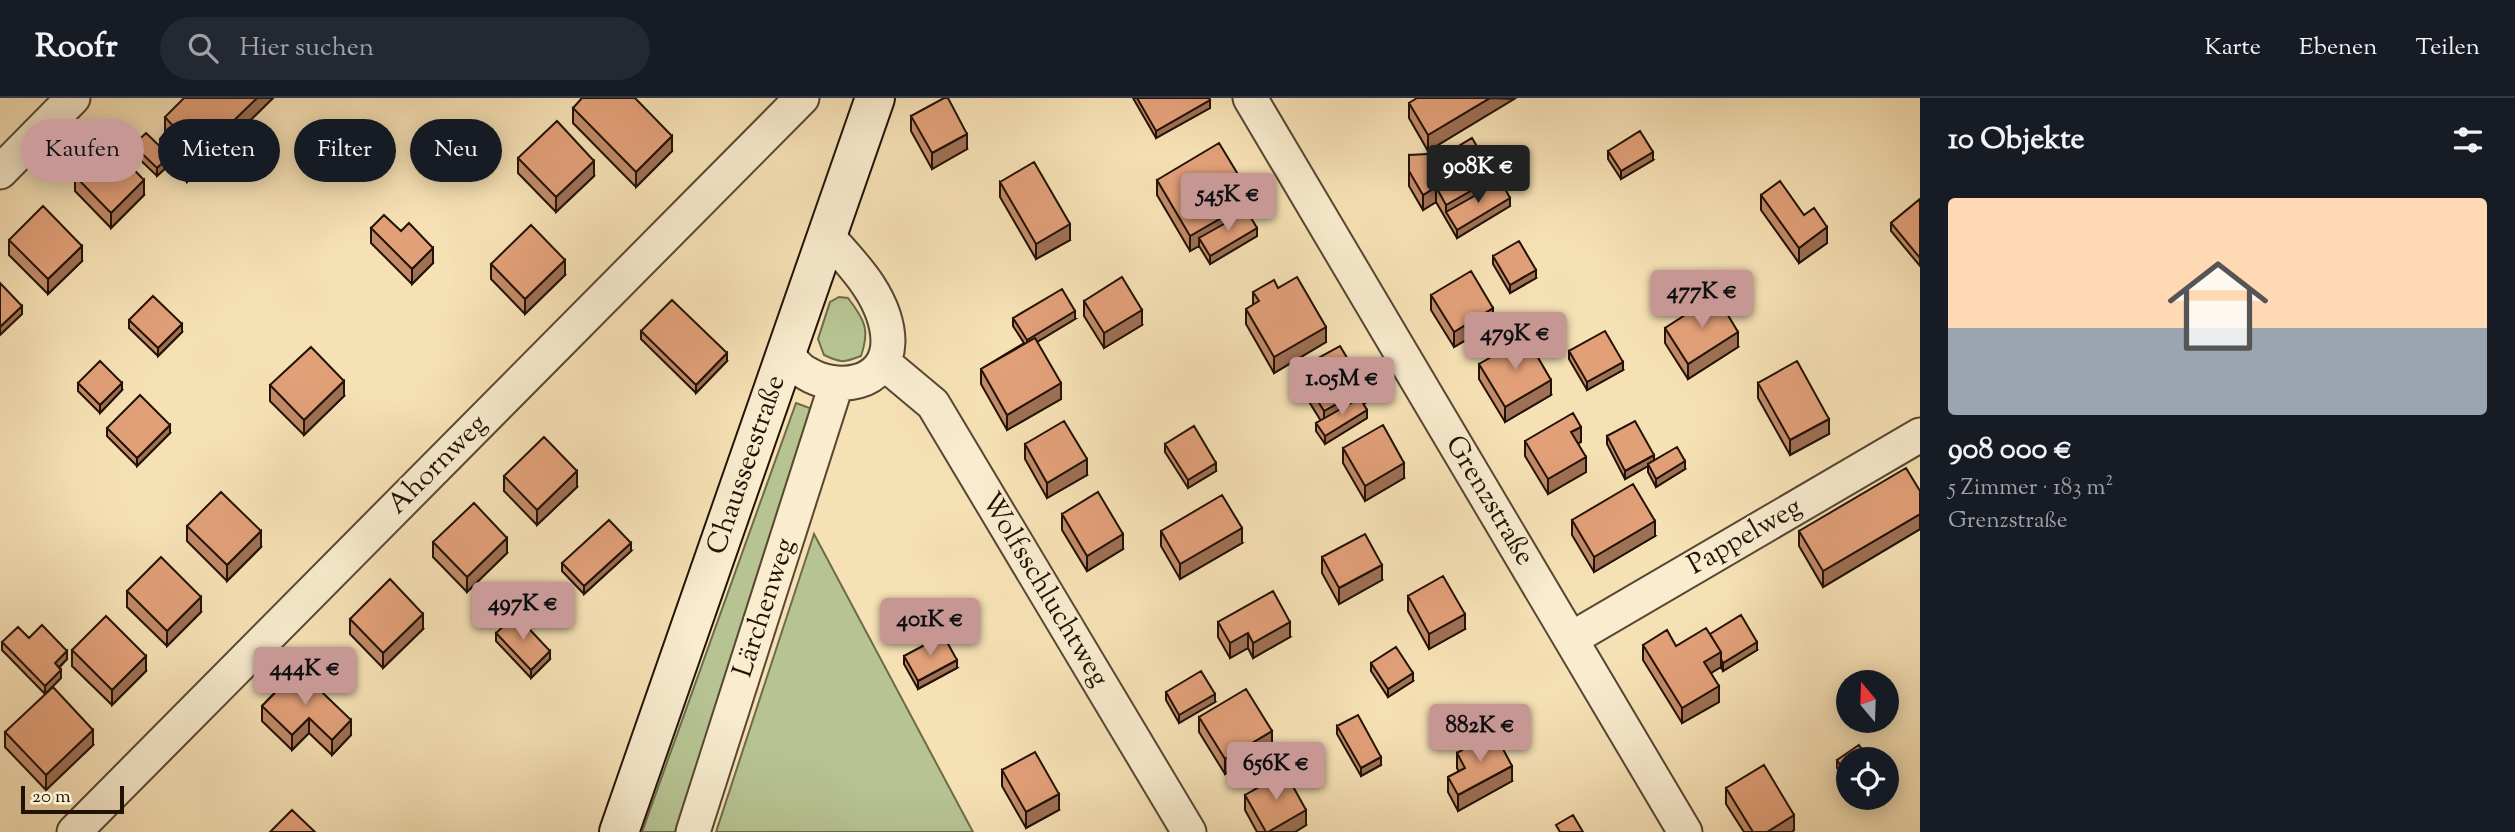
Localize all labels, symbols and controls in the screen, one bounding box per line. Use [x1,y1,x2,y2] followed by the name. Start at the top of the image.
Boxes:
[160,17,650,80] search box
[35,24,118,72] text: Roofr
[184,29,222,67] icon: search
[240,30,374,67] text: Hier suchen
[2204,31,2261,65] text: Karte
[2299,31,2377,65] text: Ebenen
[2415,31,2480,65] text: Teilen
[21,119,144,182] chip: Kaufen
[158,119,280,182] chip: Mieten
[294,119,396,182] chip: Filter
[410,119,502,182] chip: Neu
[1948,119,2084,162] text: 10 Objekte
[2449,121,2487,159] icon: filters
[1421,146,1535,205] pin: 908K €
[1443,151,1513,184] text: 908K €
[1171,174,1285,233] pin: 545K €
[1197,179,1260,212] text: 545K €
[2155,243,2281,369] icon: home
[1645,271,1759,330] pin: 477K €
[1667,276,1737,309] text: 477K €
[1458,313,1572,372] pin: 479K €
[1480,318,1550,351] text: 479K €
[1277,358,1407,417] pin: 1.05M €
[1305,363,1379,396] text: 1.05M €
[698,370,796,560] street label: Chausseestraße
[379,406,497,524] street label: Ahornweg
[1434,428,1544,574] street label: Grenzstraße
[1948,429,2072,472] text: 908 000 €
[1948,472,2113,505] text: 5 Zimmer · 183 m²
[970,485,1118,695] street label: Wolfsschluchtweg
[1680,488,1810,586] street label: Pappelweg
[1948,505,2067,538] text: Grenzstraße
[724,533,806,683] street label: Lärchenweg
[466,582,580,642] pin: 497K €
[488,588,558,621] text: 497K €
[873,598,987,658] pin: 401K €
[897,604,963,637] text: 401K €
[248,648,362,707] pin: 444K €
[270,653,340,686] text: 444K €
[1836,670,1899,733] north arrow
[1836,670,1899,810] map controls
[1423,704,1537,764] pin: 882K €
[1445,710,1515,743] text: 882K €
[1219,742,1333,802] pin: 656K €
[1836,747,1899,810] button: locate
[1243,748,1309,781] text: 656K €
[21,783,124,815] scale bar
[32,784,71,811] text: 20 m

